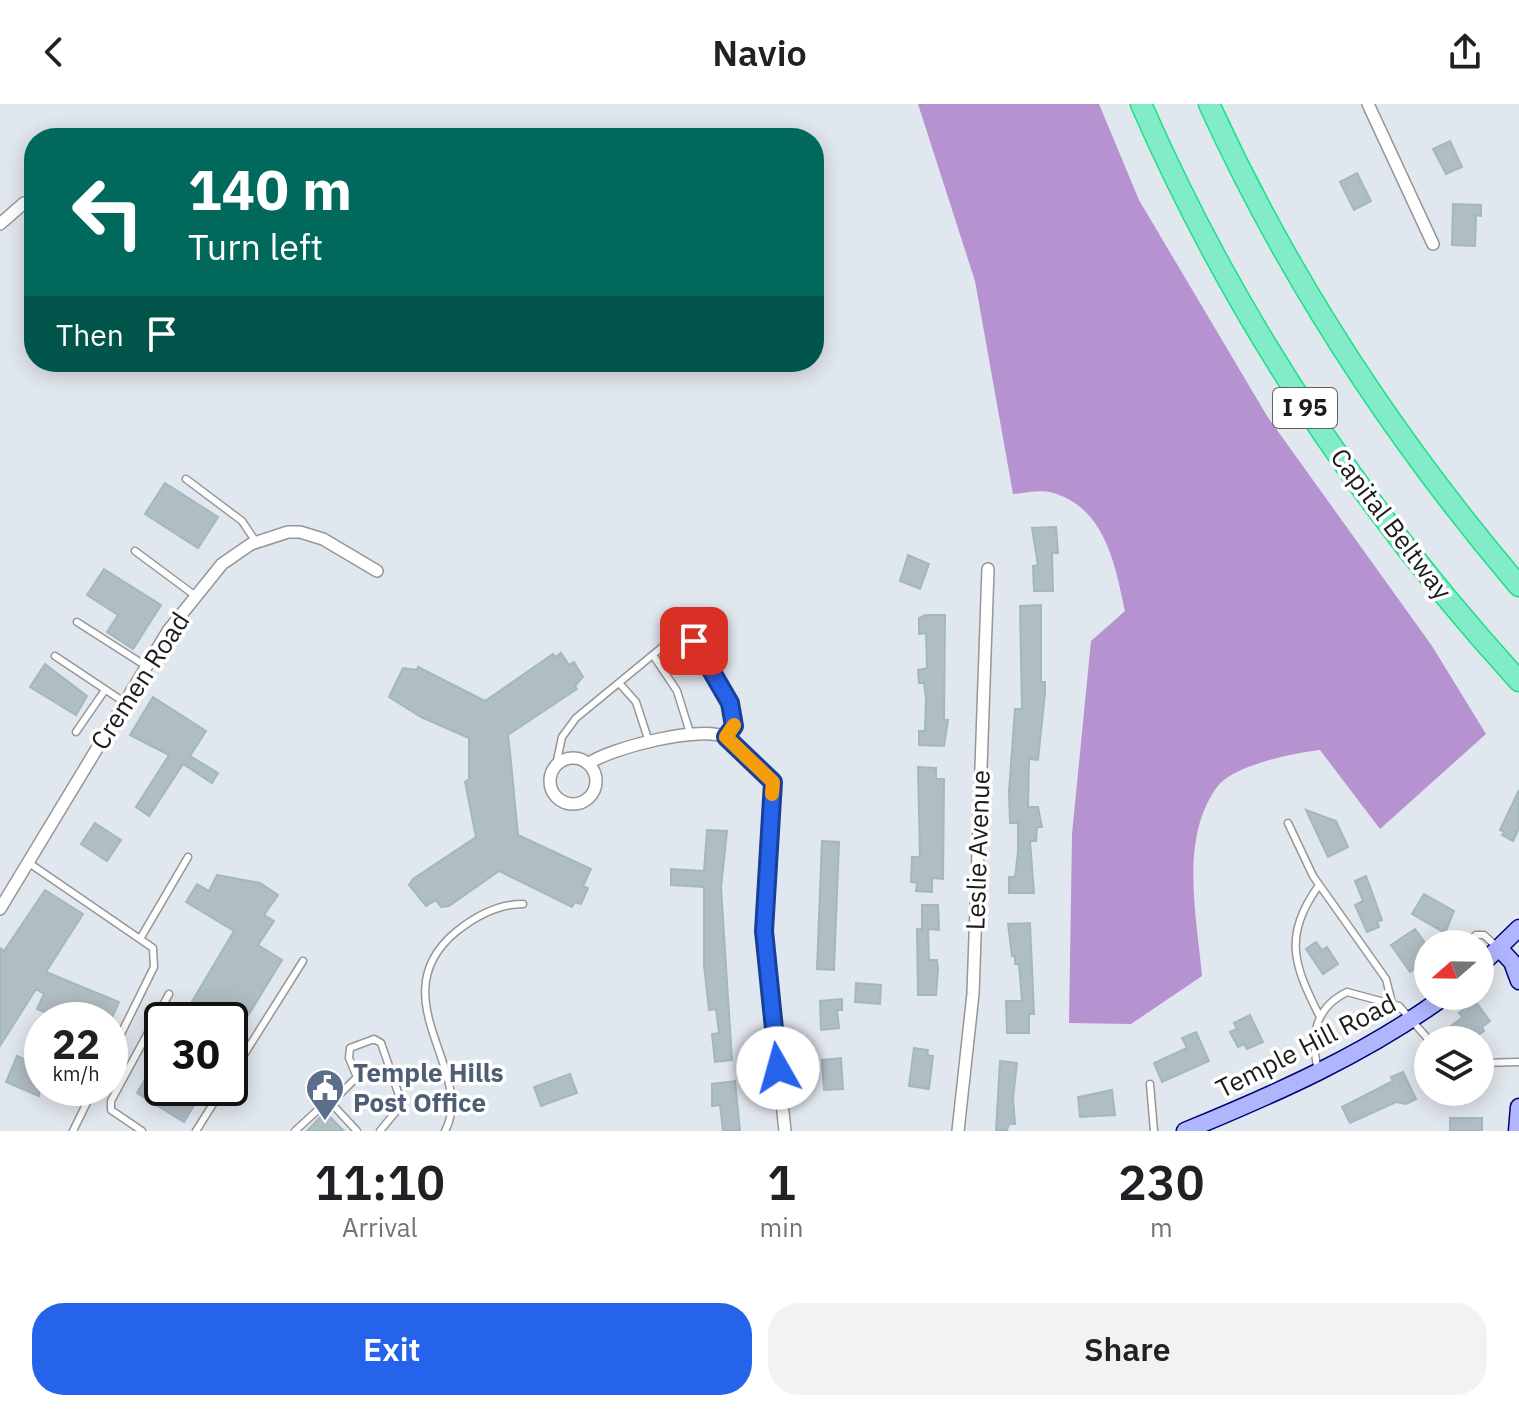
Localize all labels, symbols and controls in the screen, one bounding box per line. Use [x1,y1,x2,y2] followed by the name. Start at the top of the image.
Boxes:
[712,29,807,76] text: Navio
[32,30,76,74] icon: back
[1443,30,1487,74] icon: share
[188,153,352,225] text: 140 m
[56,160,160,264] icon: left
[188,223,323,270] text: Turn left
[140,312,184,356] icon: arrive
[56,315,124,354] text: Then
[1273,388,1337,428] road number: I 95
[1324,441,1460,606] street label: Capital Beltway
[82,605,196,756] street label: Cremen Road
[660,607,728,675] pin
[672,619,716,663] icon: arrive
[957,769,997,931] street label: Leslie Avenue
[1414,930,1494,1010] north arrow
[1414,930,1494,1106] map controls
[1210,985,1401,1105] street label: Temple Hill Road
[144,1002,248,1106] speed limit sign: 30
[52,1018,100,1070] text: 22
[736,1026,820,1110] position arrow
[1414,1026,1494,1106] button: layers
[353,1055,504,1119] place label: Temple Hills Post Office
[52,1060,100,1087] text: km/h
[304,1067,346,1122] public building icon: Temple Hills Post Office
[315,1151,445,1213] text: 11:10
[767,1151,796,1213] text: 1
[1118,1151,1204,1213] text: 230
[342,1210,418,1244] text: Arrival
[760,1210,804,1244] text: min
[1150,1210,1173,1244] text: m
[32,1303,752,1395] button: Exit
[768,1303,1487,1395] button: Share

